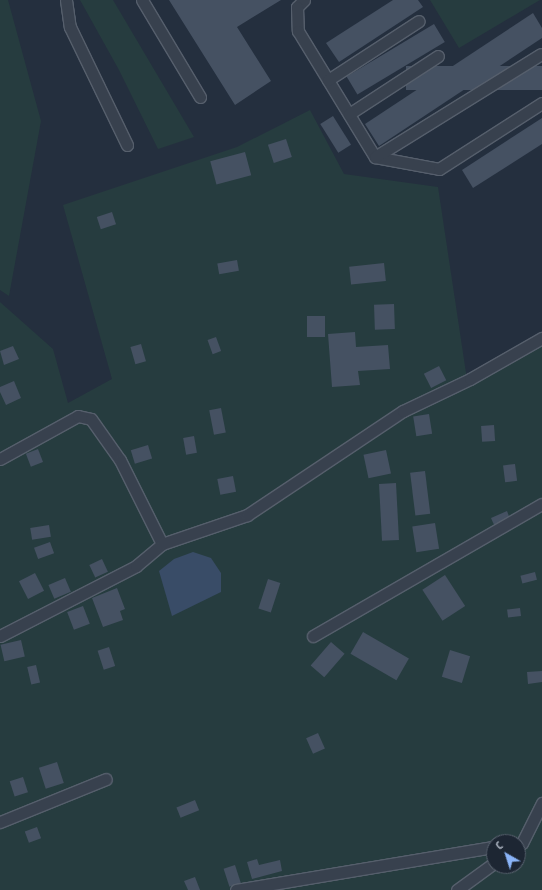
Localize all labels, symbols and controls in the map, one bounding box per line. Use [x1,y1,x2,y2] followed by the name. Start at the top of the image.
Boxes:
[486,834,526,874] north arrow
[493,838,505,852] text: С

